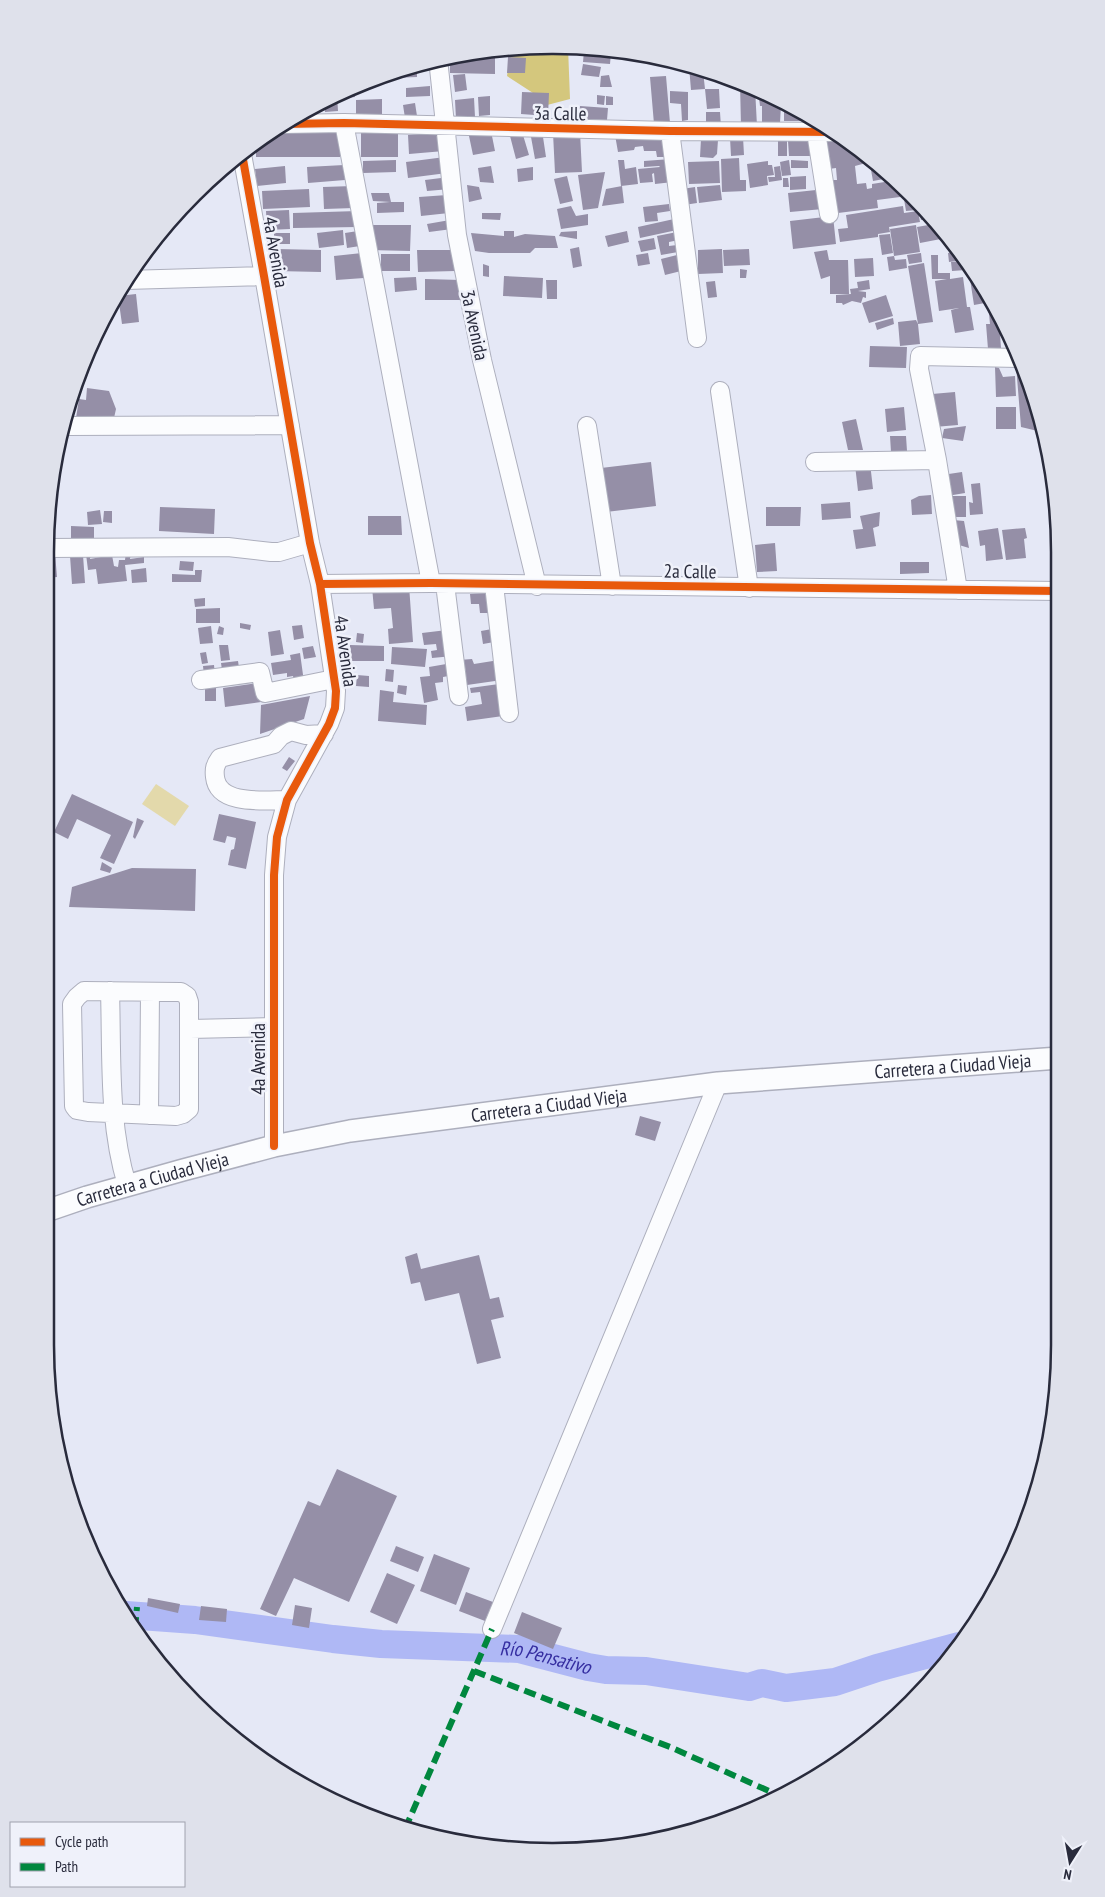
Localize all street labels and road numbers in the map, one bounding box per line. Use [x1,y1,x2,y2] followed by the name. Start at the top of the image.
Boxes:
[533,101,587,125] street label: 3a Calle
[258,215,294,289] street label: 4a Avenida
[456,287,494,363] street label: 3a Avenida
[663,559,717,583] street label: 2a Calle
[329,614,363,688] street label: 4a Avenida
[246,1023,270,1095] street label: 4a Avenida
[874,1048,1032,1083] street label: Carretera a Ciudad Vieja
[469,1083,628,1127] street label: Carretera a Ciudad Vieja
[73,1147,231,1212] street label: Carretera a Ciudad Vieja

